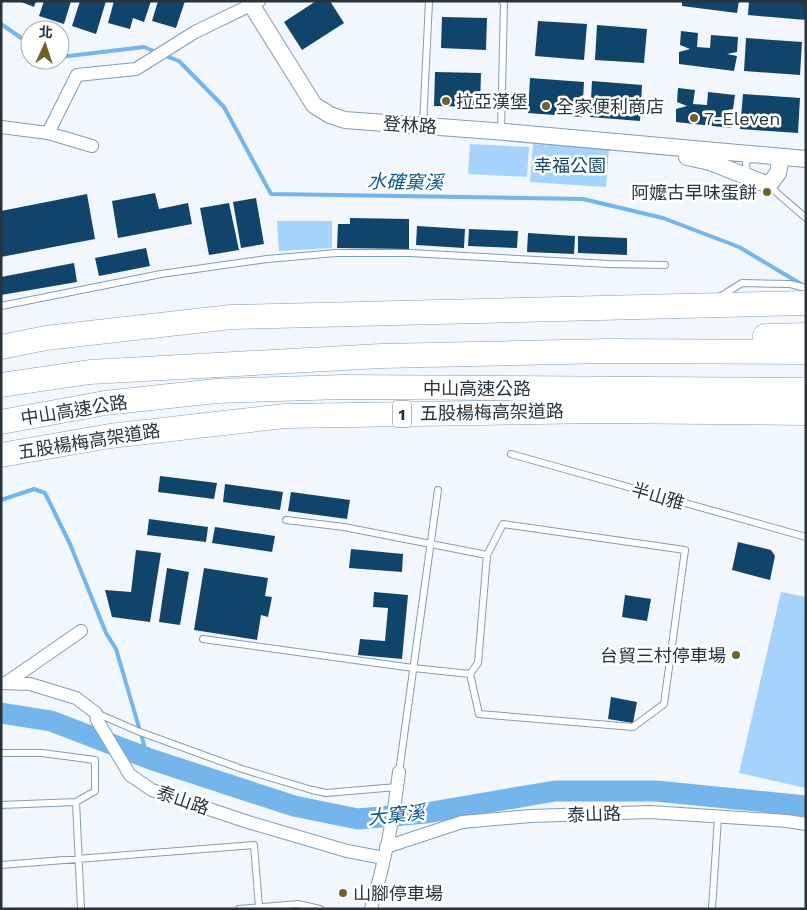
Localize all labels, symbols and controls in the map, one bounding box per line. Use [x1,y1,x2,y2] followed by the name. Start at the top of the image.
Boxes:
[20,20,70,70] north arrow
[38,24,53,40] text: 北
[456,91,528,112] place label: 拉亞漢堡
[440,95,452,107] marker: 拉亞漢堡
[556,96,664,117] place label: 全家便利商店
[540,100,552,112] marker: 全家便利商店
[704,108,780,129] place label: 7-Eleven
[688,112,700,124] marker: 7-Eleven
[382,113,438,137] street label: 登林路
[534,155,606,176] park label: 幸福公園
[367,170,446,194] water label: 水確窠溪
[631,182,757,203] place label: 阿嬤古早味蛋餅
[761,186,773,198] marker: 阿嬤古早味蛋餅
[423,378,531,399] street label: 中山高速公路
[19,391,129,429] street label: 中山高速公路
[393,400,411,428] road number: 1
[420,400,564,424] street label: 五股楊梅高架道路
[16,419,162,463] street label: 五股楊梅高架道路
[629,478,687,514] street label: 半山雅
[600,645,726,666] place label: 台貿三村停車場
[730,649,742,661] marker: 台貿三村停車場
[154,781,212,819] street label: 泰山路
[366,800,429,829] water label: 大窠溪
[567,803,621,825] street label: 泰山路
[353,883,443,904] place label: 山腳停車場
[337,887,349,899] marker: 山腳停車場

